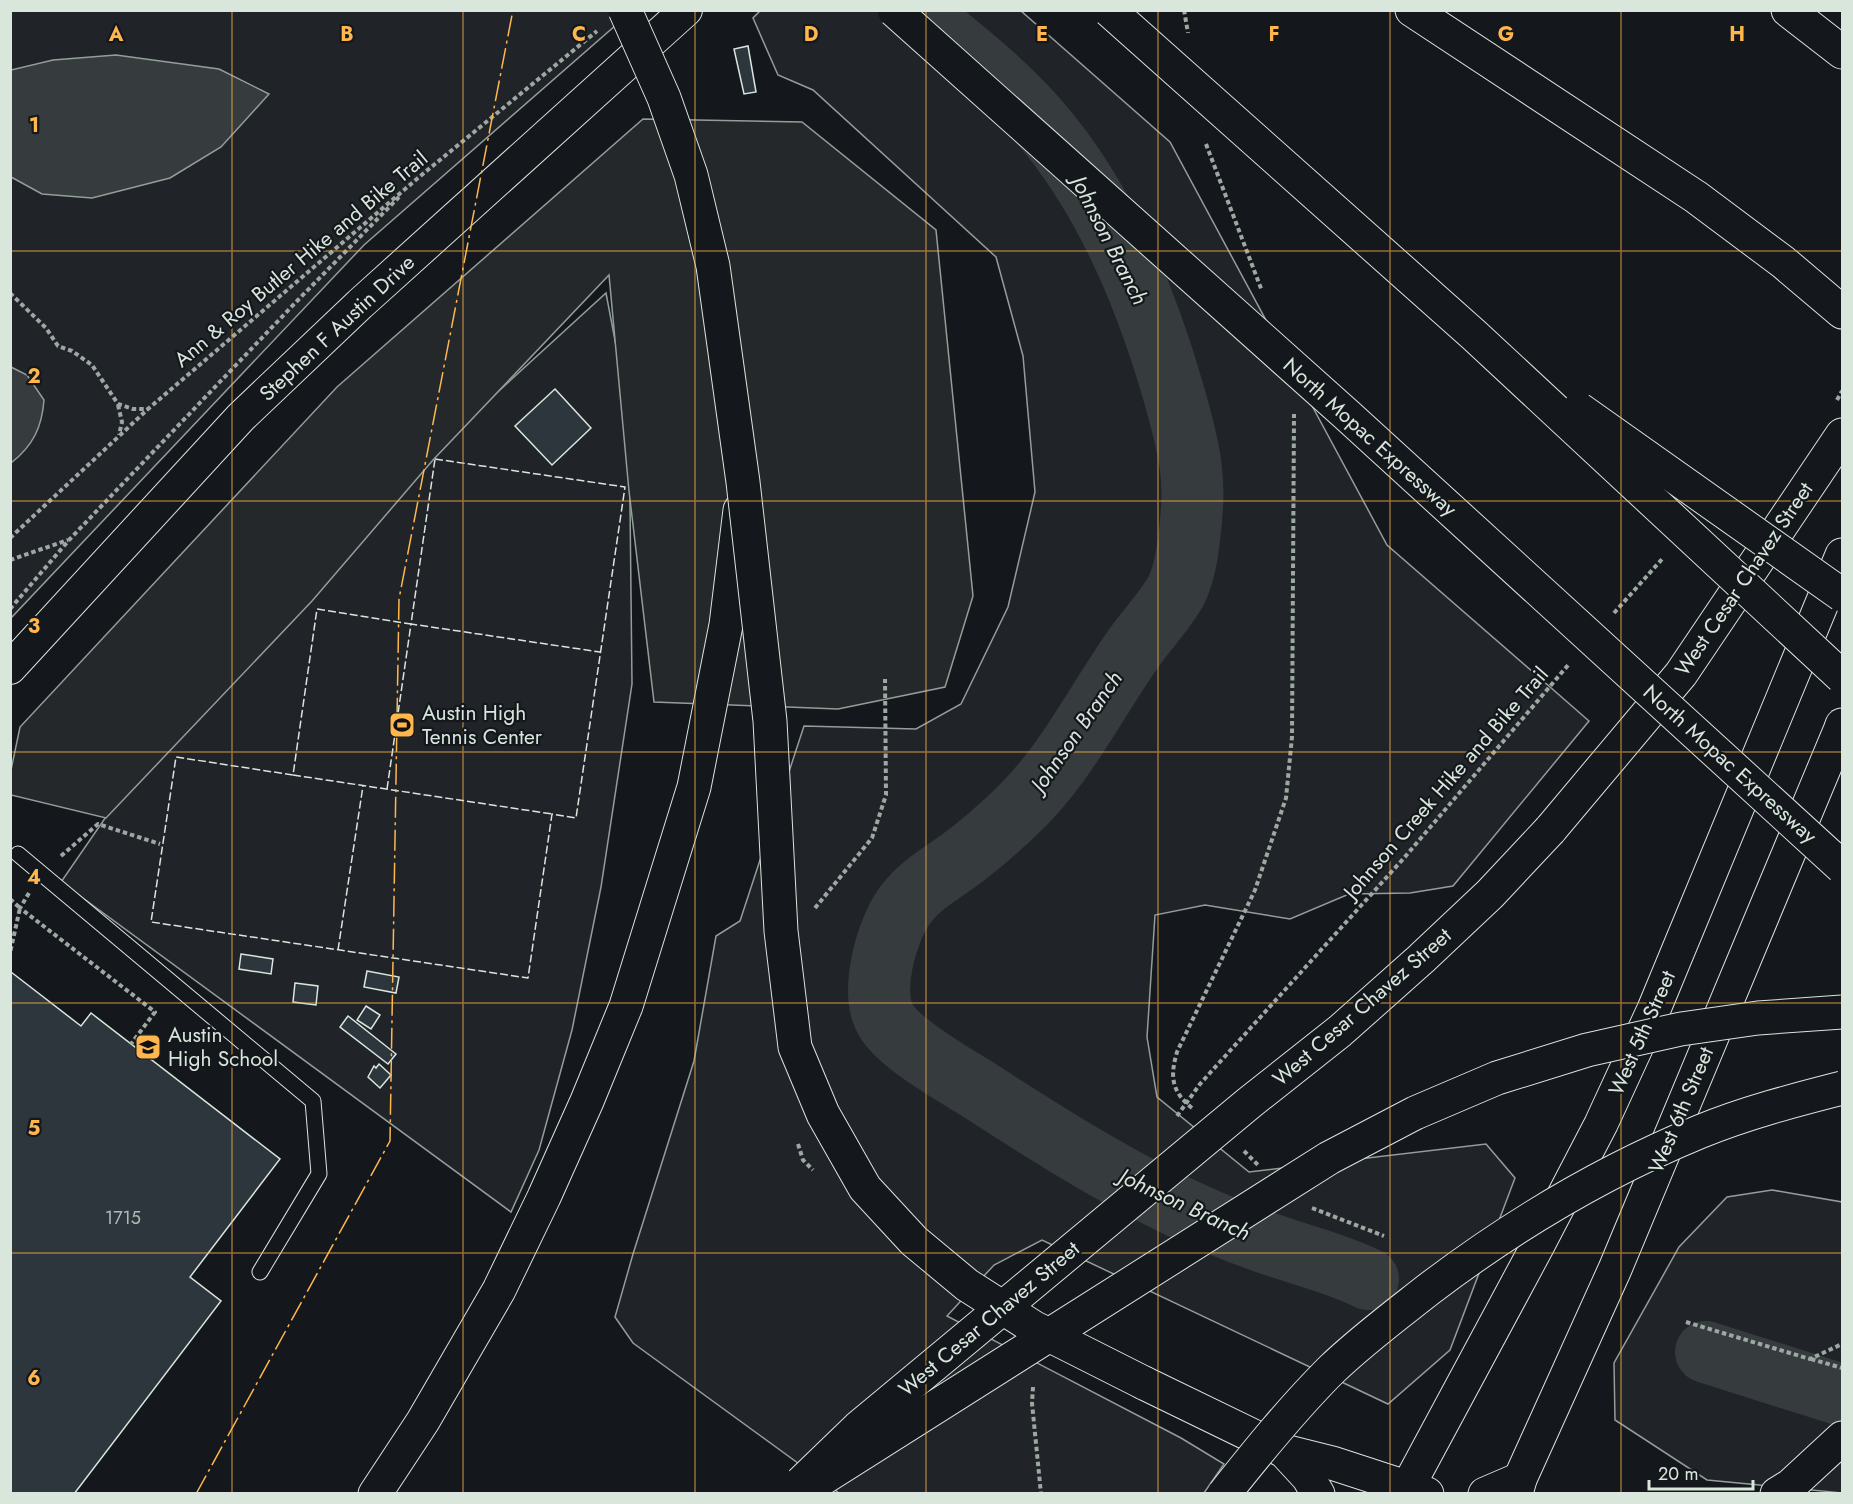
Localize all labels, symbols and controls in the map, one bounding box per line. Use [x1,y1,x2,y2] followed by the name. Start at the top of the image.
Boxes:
[108,20,124,49] text: A
[340,20,354,49] text: B
[572,20,586,49] text: C
[804,20,818,49] text: D
[1036,20,1048,49] text: E
[1268,20,1280,49] text: F
[1498,20,1514,49] text: G
[1729,20,1745,49] text: H
[29,111,39,140] text: 1
[168,144,434,374] street label: Ann & Roy Butler Hike and Bike Trail
[1062,166,1156,310] water label: Johnson Branch
[253,248,421,408] street label: Stephen F Austin Drive
[1277,351,1464,524] street label: North Mopac Expressway
[27,362,41,391] text: 2
[1668,476,1820,682] street label: West Cesar Chavez Street
[28,612,40,641] text: 3
[1335,660,1555,908] street label: Johnson Creek Hike and Bike Trail
[1020,664,1130,801] water label: Johnson Branch
[1637,678,1824,851] street label: North Mopac Expressway
[422,698,543,752] place label: Austin High Tennis Center
[387,710,417,740] sports icon: Austin High Tennis Center
[27,863,41,892] text: 4
[1266,921,1458,1093] street label: West Cesar Chavez Street
[1601,966,1683,1100] street label: West 5th Street
[168,1020,278,1074] place label: Austin High School
[133,1032,163,1062] school or university icon: Austin High School
[1641,1042,1721,1178] street label: West 6th Street
[28,1114,41,1143] text: 5
[1111,1158,1256,1248] water label: Johnson Branch
[105,1205,141,1231] house number: 1715
[892,1234,1086,1404] street label: West Cesar Chavez Street
[27,1364,41,1393] text: 6
[1649,1453,1752,1491] scale bar
[1658,1461,1698,1487] text: 20 m

